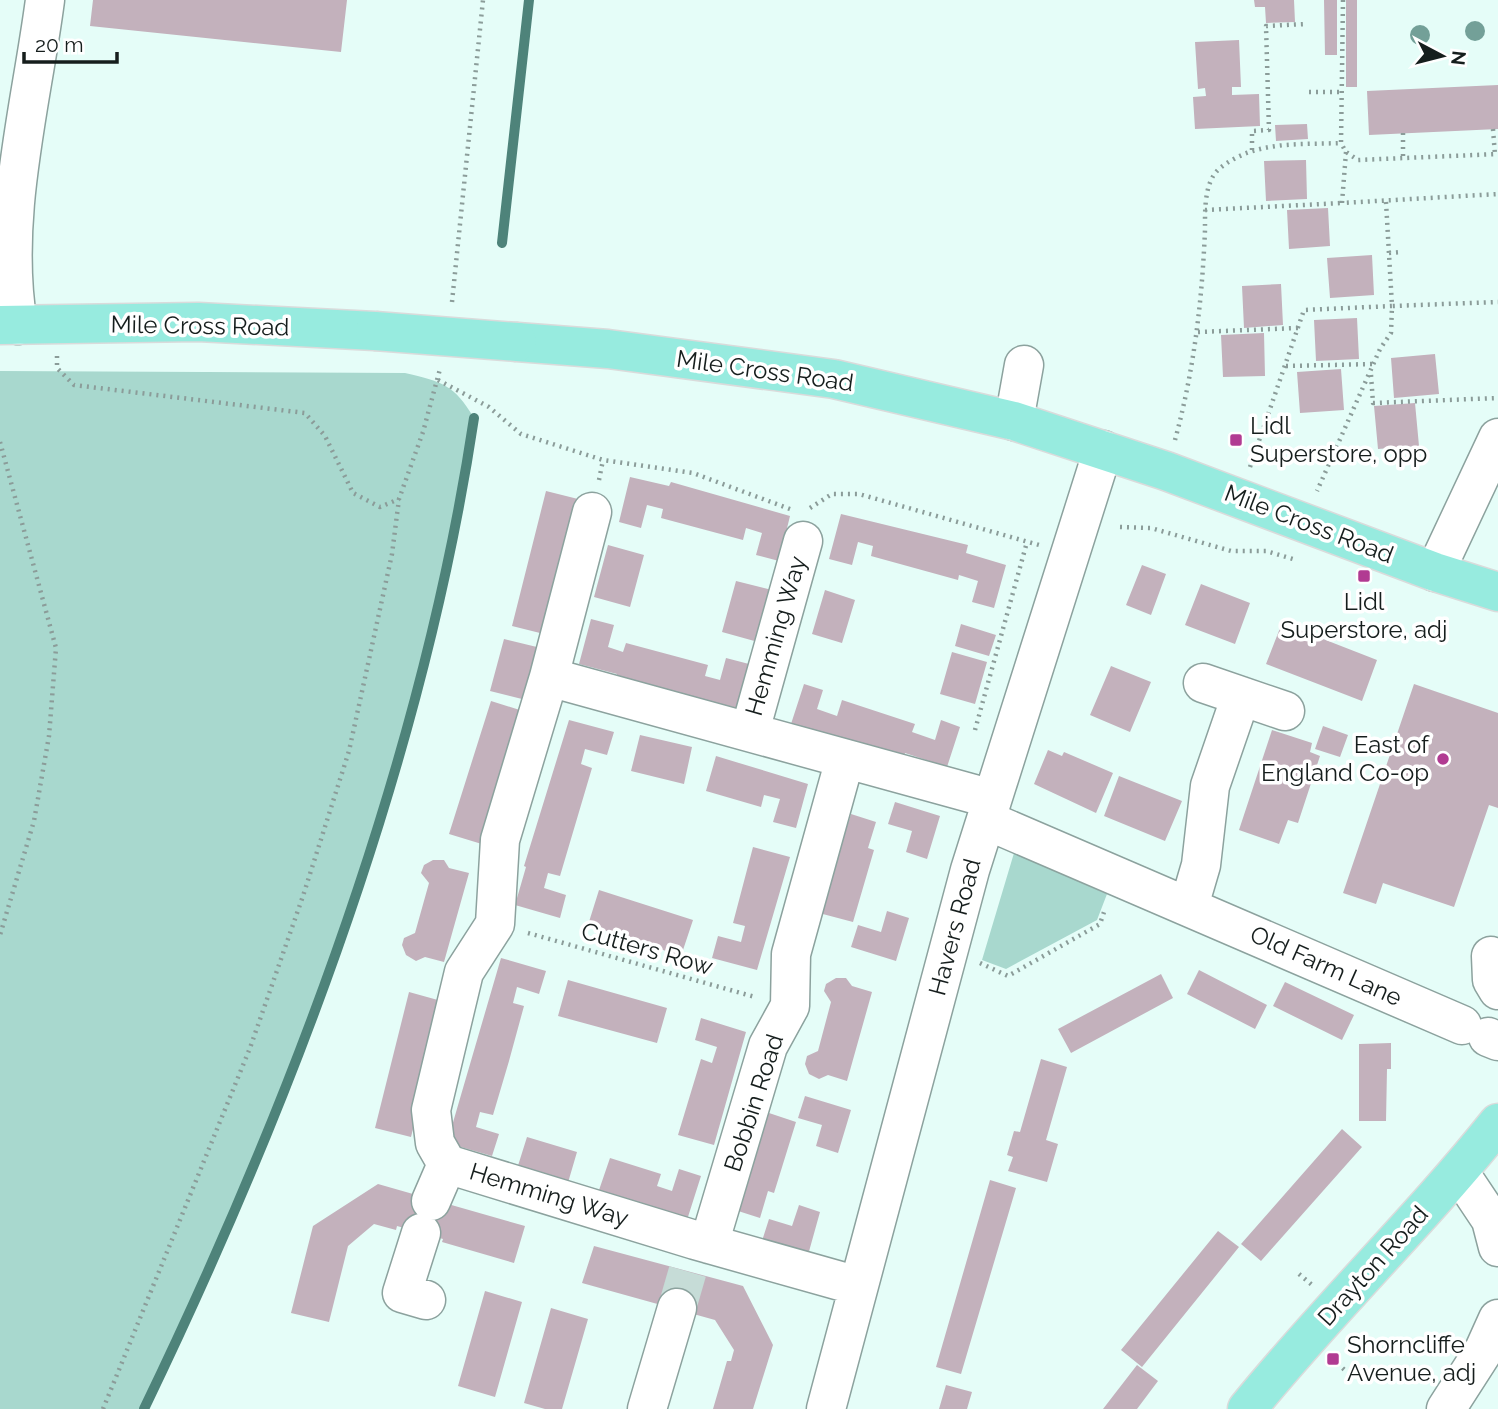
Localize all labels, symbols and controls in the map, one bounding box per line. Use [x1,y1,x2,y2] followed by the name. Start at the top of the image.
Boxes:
[24,21,117,65] scale bar
[1407,21,1477,91] north arrow
[35,32,83,57] text: 20 m
[1447,50,1471,67] text: N
[110,309,290,342] street label: Mile Cross Road
[675,344,856,397] street label: Mile Cross Road
[1250,411,1427,468] place label: Lidl Superstore, opp
[1228,432,1244,448] marker: Lidl Superstore, opp
[1221,478,1398,569] street label: Mile Cross Road
[739,553,812,719] street label: Hemming Way
[1356,568,1372,584] marker: Lidl Superstore, adj
[1281,587,1447,644] place label: Lidl Superstore, adj
[1261,730,1430,787] place label: East of England Co-op
[1435,751,1451,767] marker: East of England Co-op
[922,855,987,998] street label: Havers Road
[578,916,717,981] street label: Cutters Row
[1246,919,1407,1012] street label: Old Farm Lane
[718,1030,789,1175] street label: Bobbin Road
[466,1157,632,1232] street label: Hemming Way
[1311,1200,1434,1331] street label: Drayton Road
[1347,1330,1476,1387] place label: Shorncliffe Avenue, adj
[1325,1351,1341,1367] marker: Shorncliffe Avenue, adj

